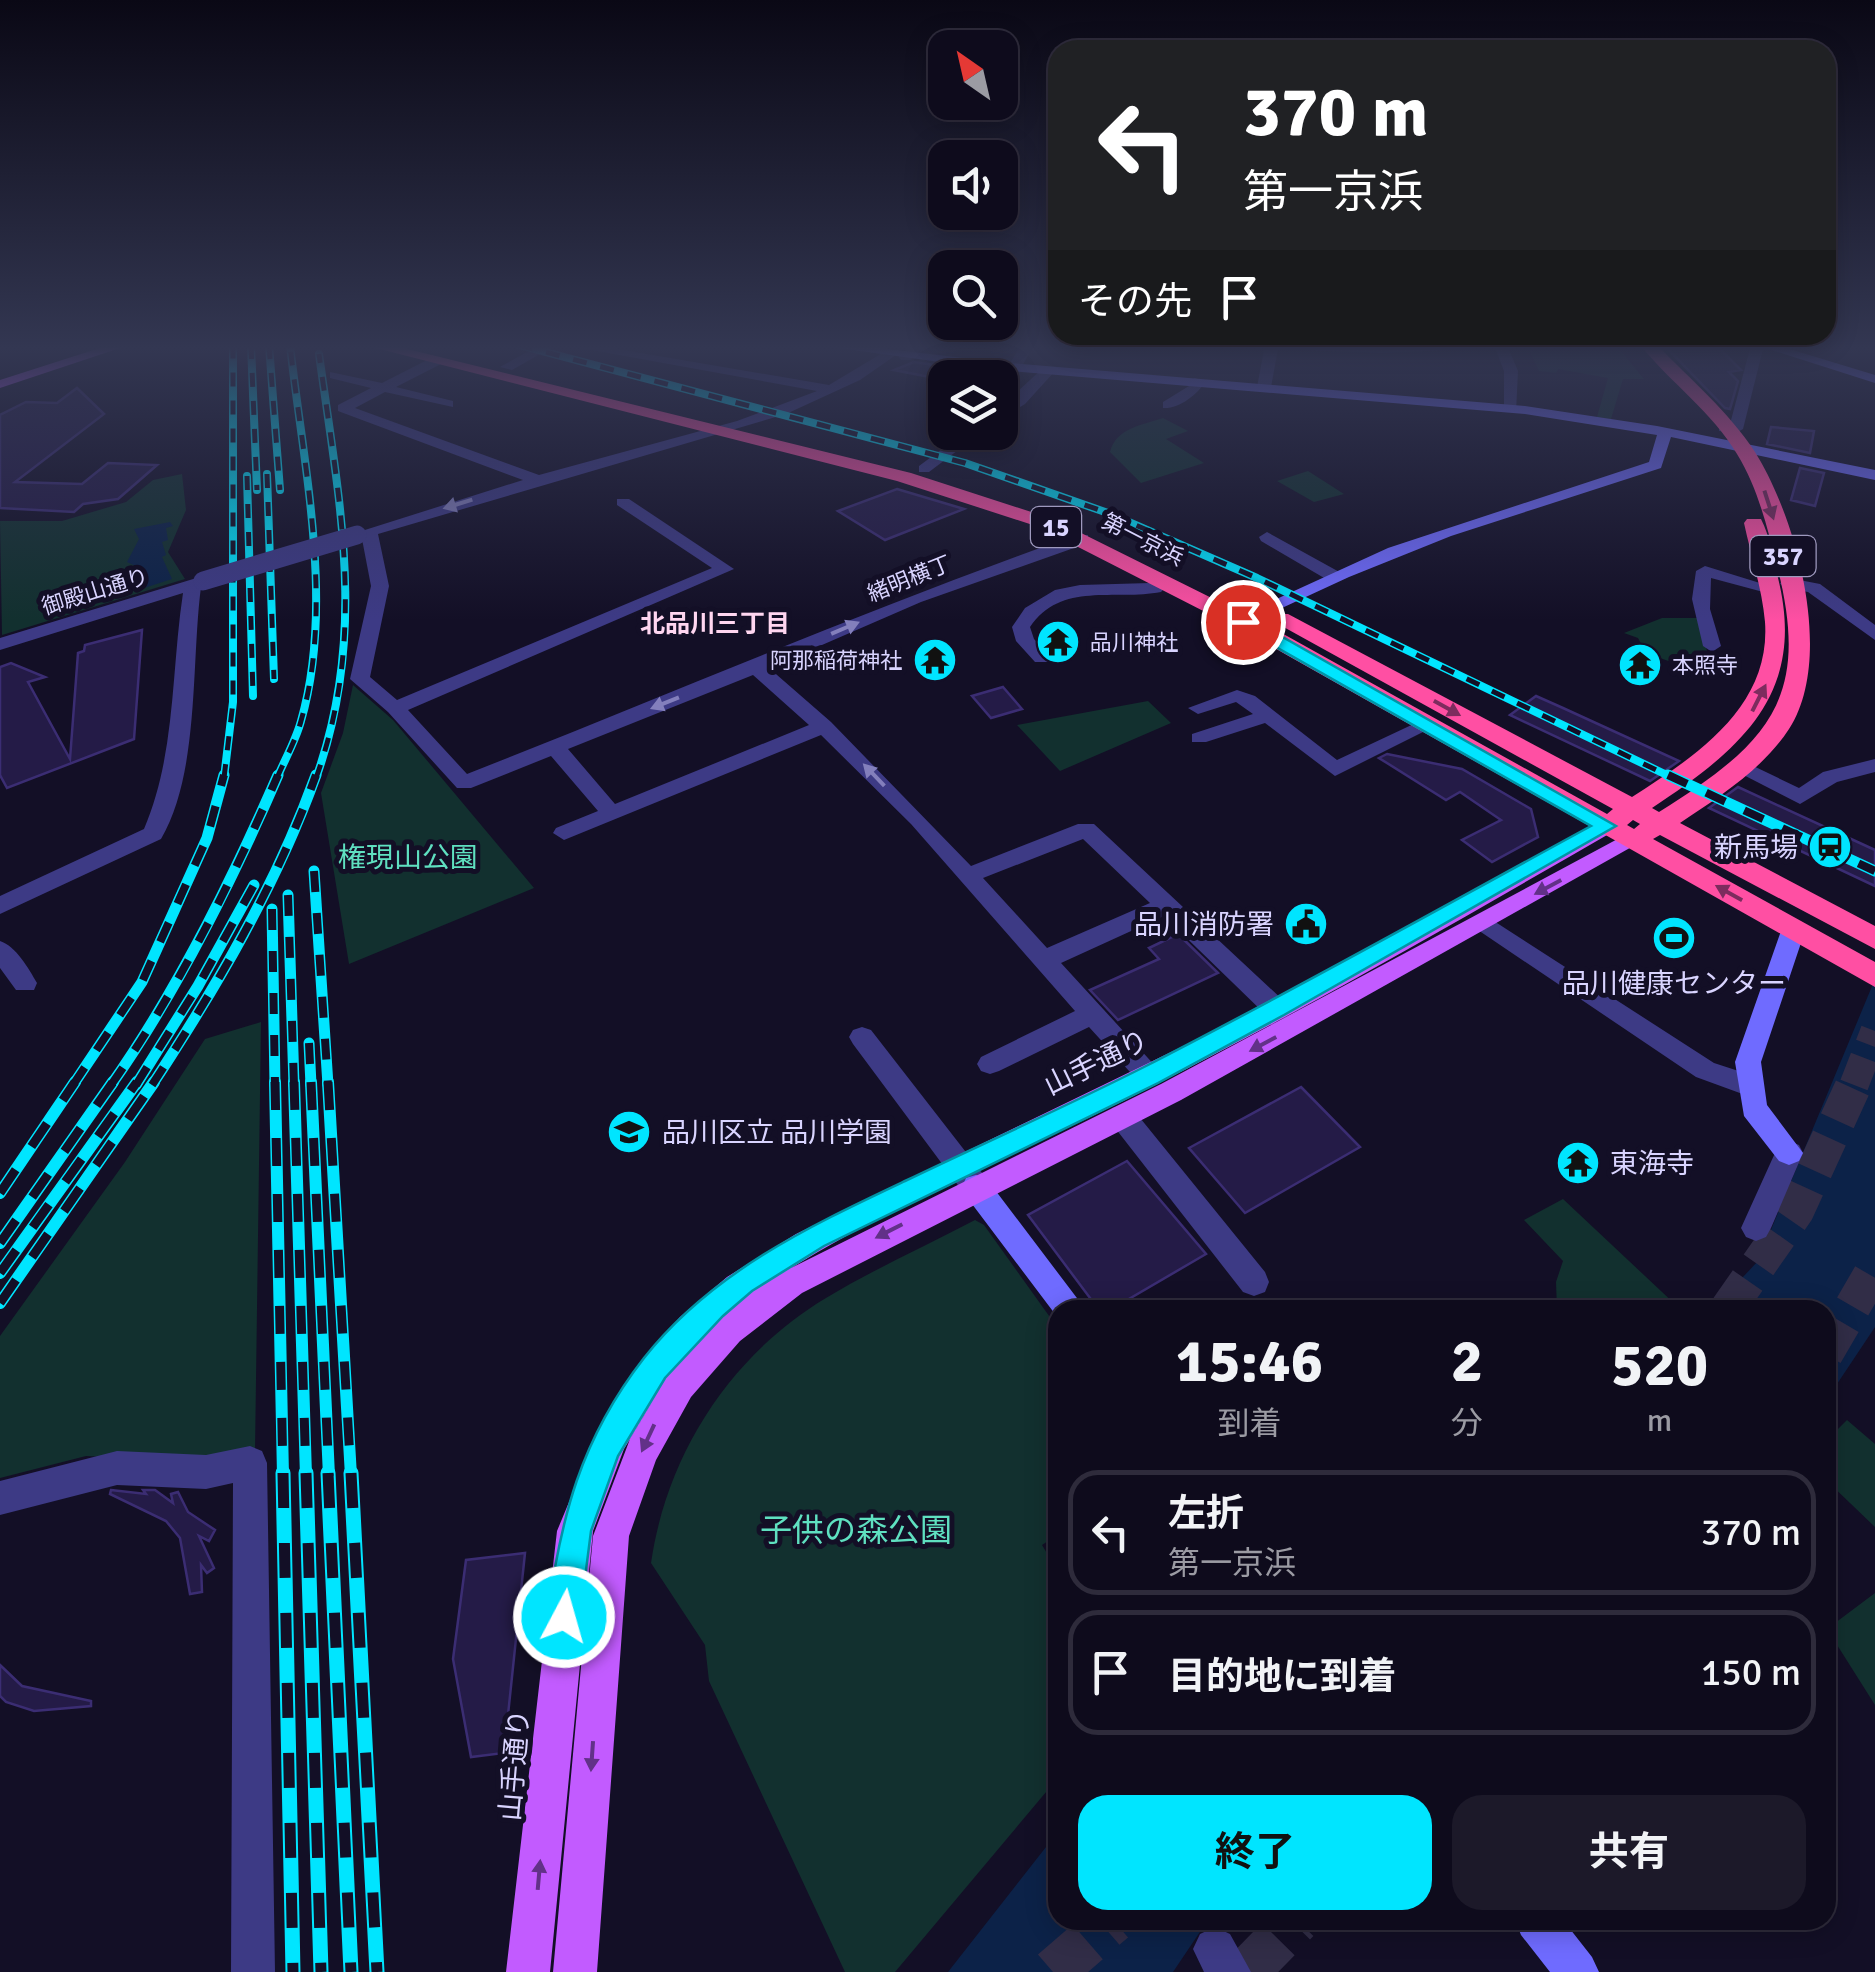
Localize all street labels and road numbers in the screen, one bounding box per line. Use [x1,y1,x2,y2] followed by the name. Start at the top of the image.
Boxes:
[1031,507,1081,547] road number: 15
[1097,507,1188,571] street label: 第一京浜
[1750,536,1816,576] road number: 357
[863,549,955,607] street label: 緒明横丁
[39,562,152,620] street label: 御殿山通り
[1039,1023,1154,1103] street label: 山手通り
[493,1708,537,1822] street label: 山手通り

